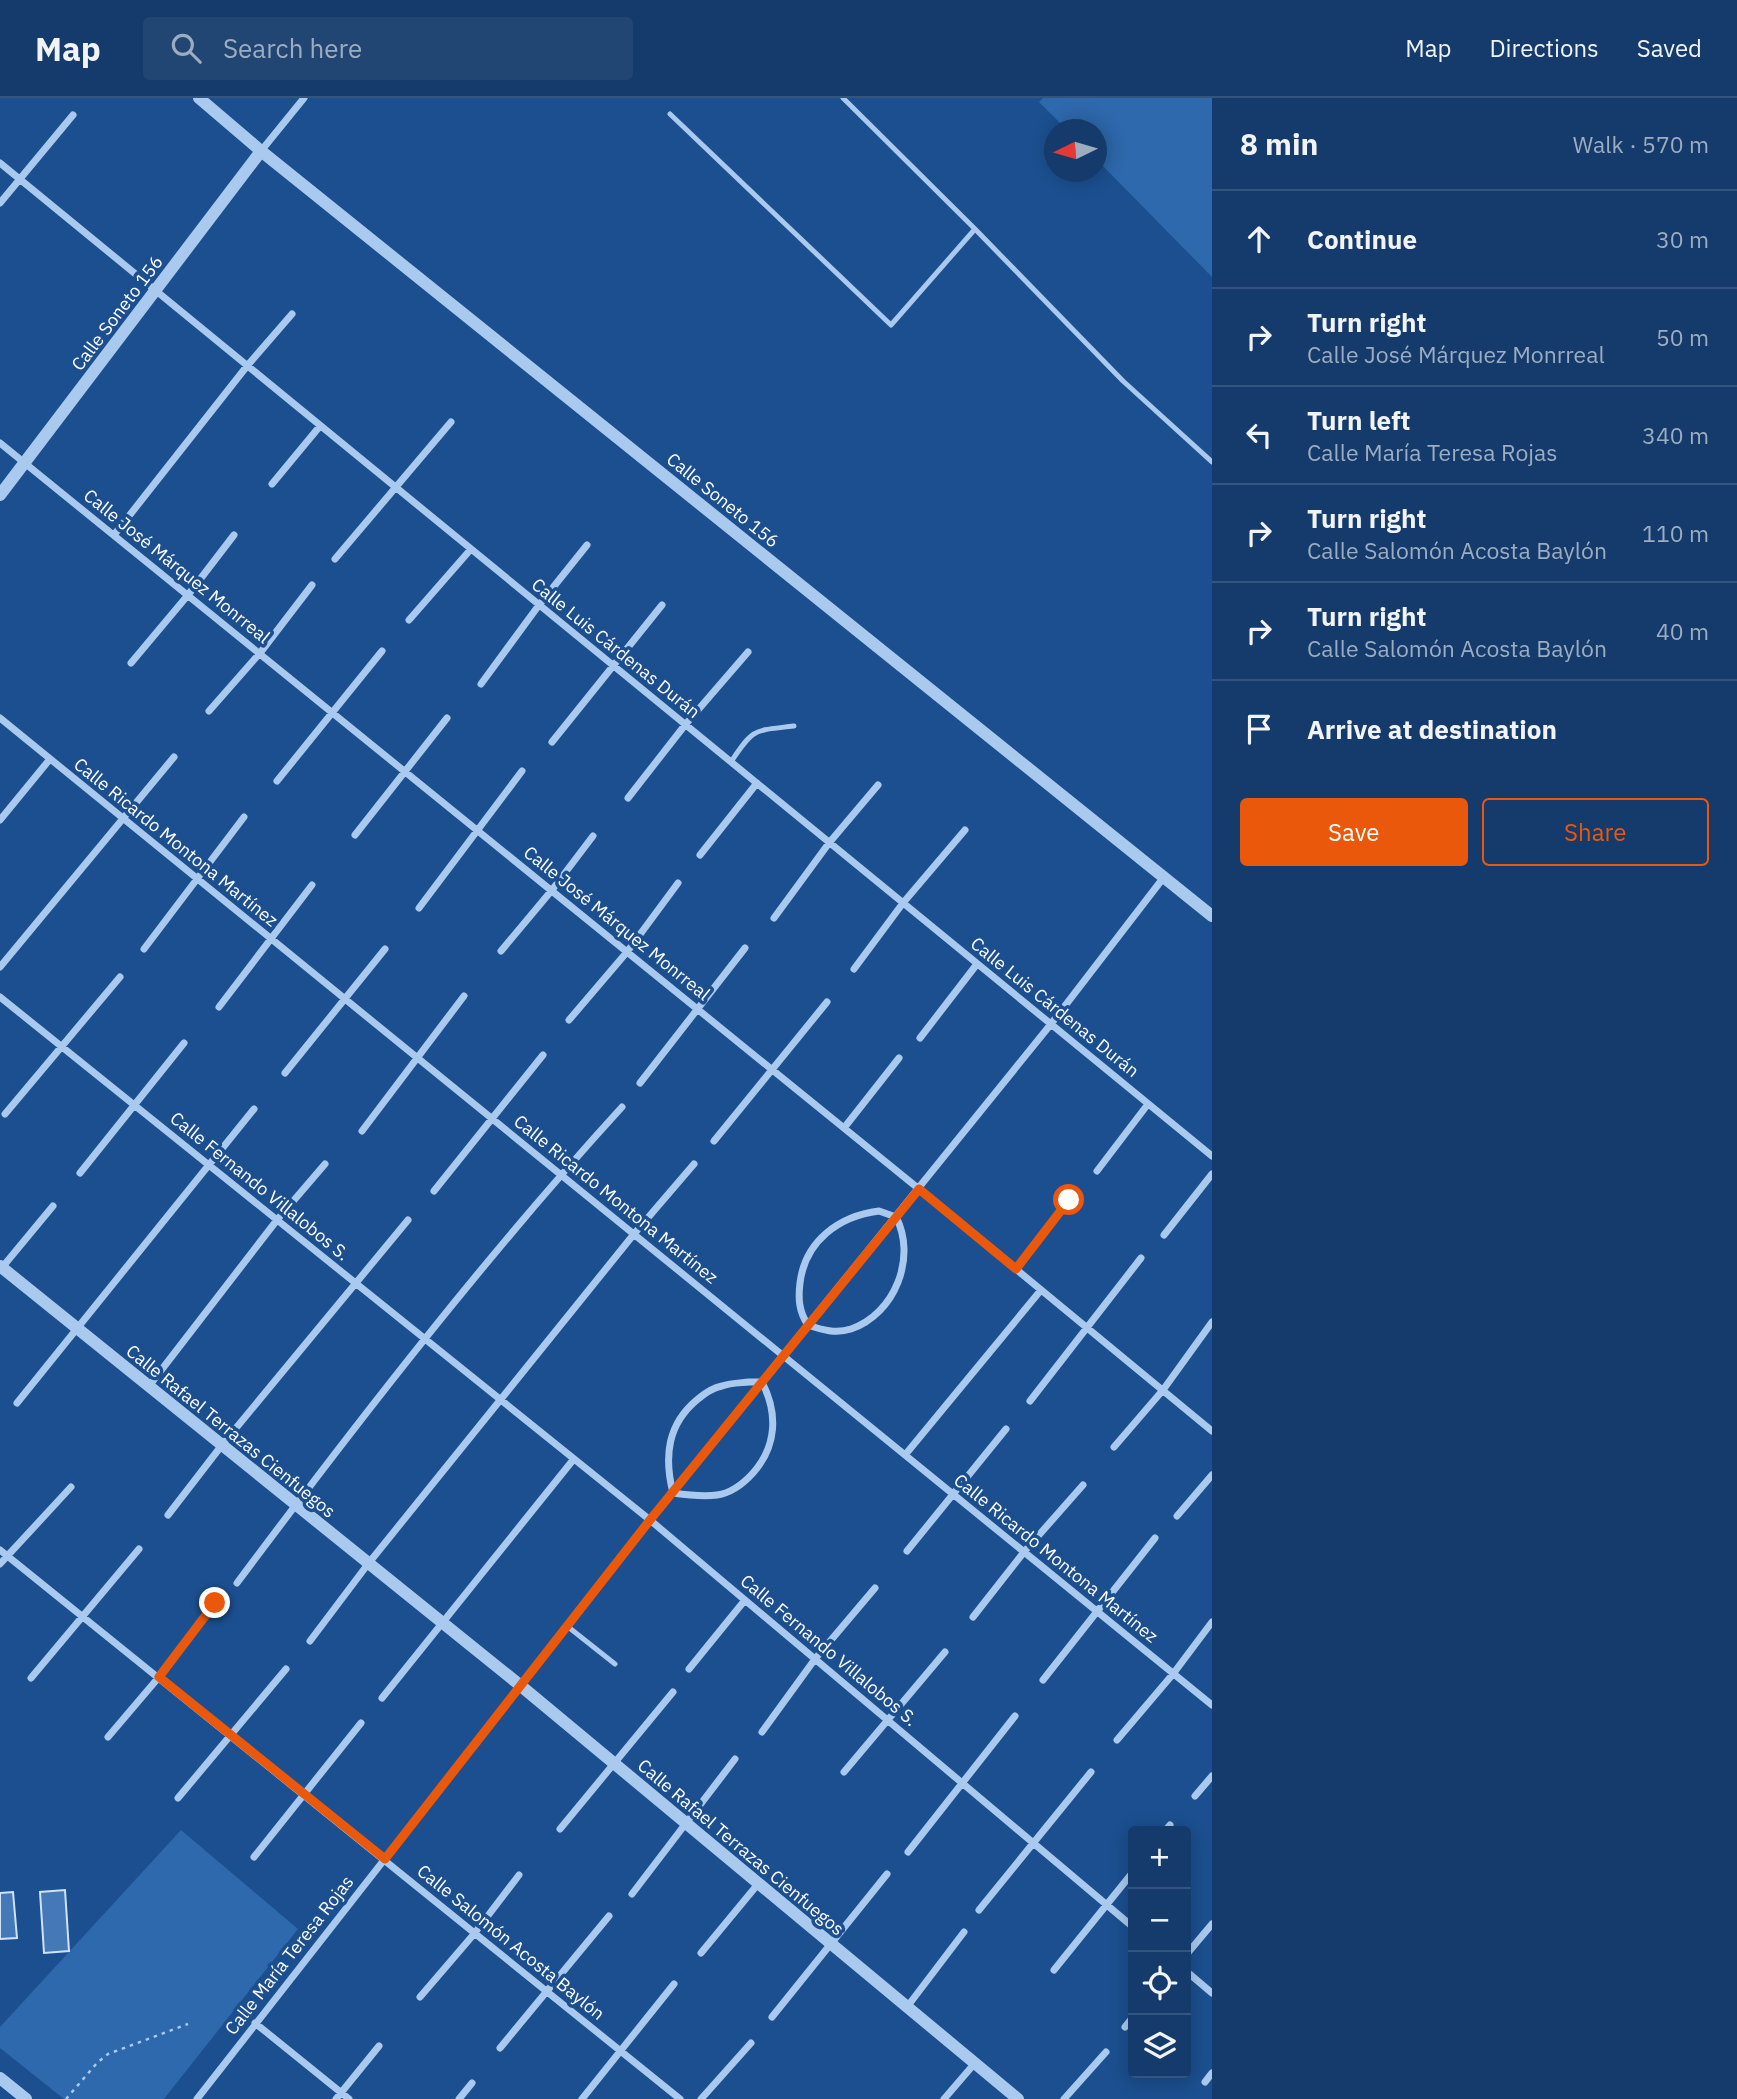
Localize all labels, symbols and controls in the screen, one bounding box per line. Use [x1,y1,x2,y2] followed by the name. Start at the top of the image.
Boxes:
[143,17,633,80] search box
[35,27,101,70] text: Map
[167,29,205,67] icon: search
[223,31,362,65] text: Search here
[1405,32,1451,64] text: Map
[1489,32,1599,64] text: Directions
[1637,32,1702,64] text: Saved
[1044,119,1107,182] north arrow
[1240,124,1318,163] text: 8 min
[1573,129,1709,159] text: Walk · 570 m
[1240,220,1278,258] icon: ahead
[1307,222,1417,256] text: Continue
[1656,224,1709,254] text: 30 m
[66,251,168,375] street label: Calle Soneto 156
[1307,305,1426,339] text: Turn right
[1240,318,1278,356] icon: right
[1656,322,1709,352] text: 50 m
[1307,339,1605,369] text: Calle José Márquez Monrreal
[1307,403,1410,437] text: Turn left
[1240,416,1278,454] icon: left
[1642,420,1709,450] text: 340 m
[1307,437,1558,467] text: Calle María Teresa Rojas
[662,448,784,552] street label: Calle Soneto 156
[79,484,275,648] street label: Calle José Márquez Monrreal
[1307,501,1426,535] text: Turn right
[1240,514,1278,552] icon: right
[1642,518,1709,548] text: 110 m
[1307,535,1607,565] text: Calle Salomón Acosta Baylón
[527,573,705,723] street label: Calle Luis Cárdenas Durán
[1307,599,1426,633] text: Turn right
[1240,612,1278,650] icon: right
[1656,616,1709,646] text: 40 m
[1307,633,1607,663] text: Calle Salomón Acosta Baylón
[1240,710,1278,748] icon: arrive
[1307,712,1557,746] text: Arrive at destination
[69,753,283,931] street label: Calle Ricardo Montona Martínez
[1240,798,1468,866] button: Save
[1482,798,1709,866] button: Share
[519,841,715,1005] street label: Calle José Márquez Monrreal
[966,932,1144,1082] street label: Calle Luis Cárdenas Durán
[166,1107,354,1265] street label: Calle Fernando Villalobos S.
[509,1110,723,1288] street label: Calle Ricardo Montona Martínez
[1053,1184,1084,1215] route start
[122,1339,340,1523] street label: Calle Rafael Terrazas Cienfuegos
[949,1469,1163,1647] street label: Calle Ricardo Montona Martínez
[736,1569,922,1731] street label: Calle Fernando Villalobos S.
[199,1587,230,1618] route end
[633,1754,849,1940] street label: Calle Rafael Terrazas Cienfuegos
[1128,1826,1191,2078] map controls
[1128,1826,1191,1889] button: +
[413,1859,609,2025] street label: Calle Salomón Acosta Baylón
[220,1871,358,2039] street label: Calle María Teresa Rojas
[1128,1889,1191,1952] button: −
[1128,1952,1191,2015] button: locate
[1128,2015,1191,2078] button: layers

